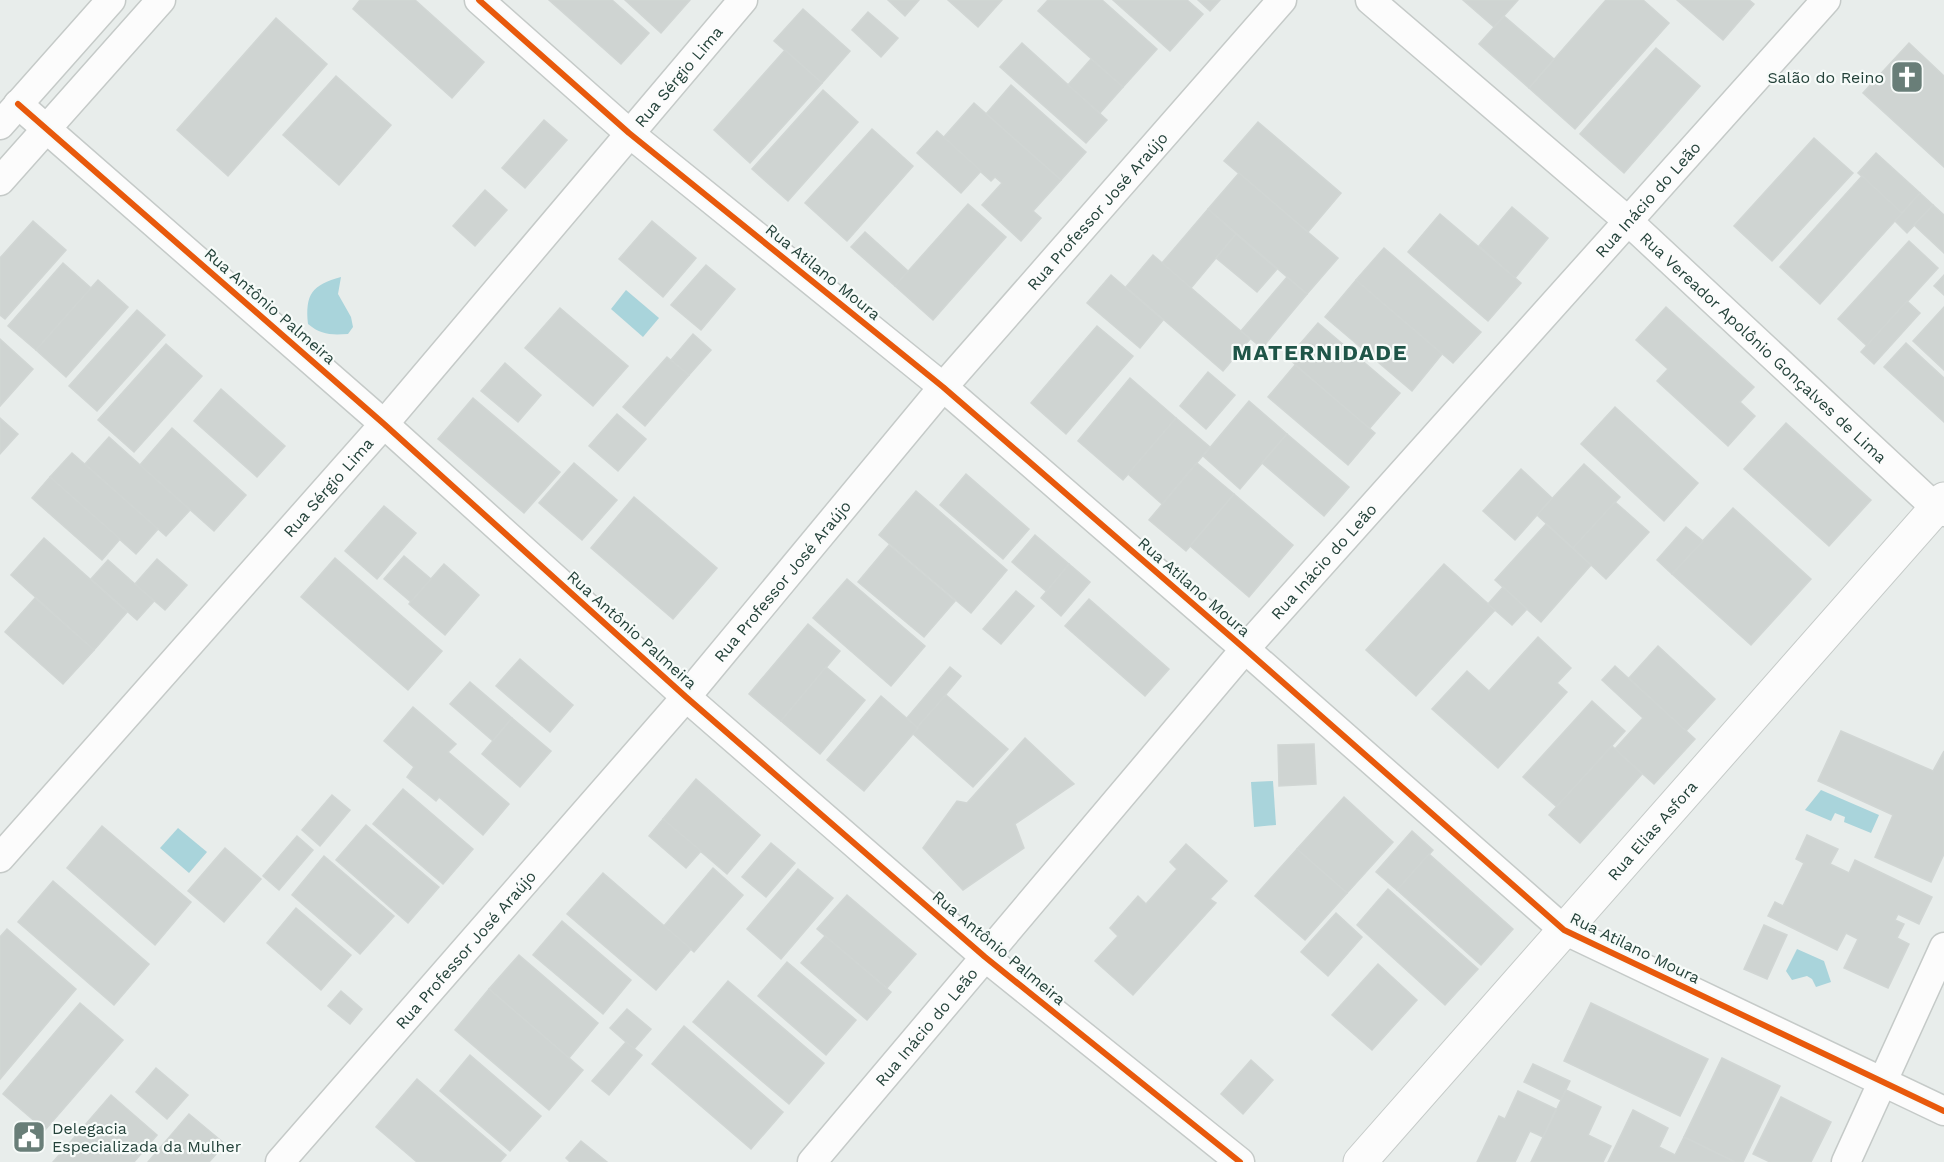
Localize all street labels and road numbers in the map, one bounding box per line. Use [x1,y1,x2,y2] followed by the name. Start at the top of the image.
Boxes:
[630,22,726,131] street label: Rua Sérgio Lima
[1023,128,1171,294] street label: Rua Professor José Araújo
[1591,137,1704,261] street label: Rua Inácio do Leão
[762,220,884,324] street label: Rua Atilano Moura
[1636,228,1891,467] street label: Rua Vereador Apolônio Gonçalves de Lima
[201,244,339,368] street label: Rua Antônio Palmeira
[279,434,377,541] street label: Rua Sérgio Lima
[710,496,855,666] street label: Rua Professor José Araújo
[1267,500,1380,623] street label: Rua Inácio do Leão
[1134,533,1254,641] street label: Rua Atilano Moura
[563,567,701,693] street label: Rua Antônio Palmeira
[1603,777,1701,884] street label: Rua Elias Asfora
[391,867,540,1033] street label: Rua Professor José Araújo
[929,887,1069,1009] street label: Rua Antônio Palmeira
[1567,908,1703,988] street label: Rua Atilano Moura
[871,964,981,1090] street label: Rua Inácio do Leão

